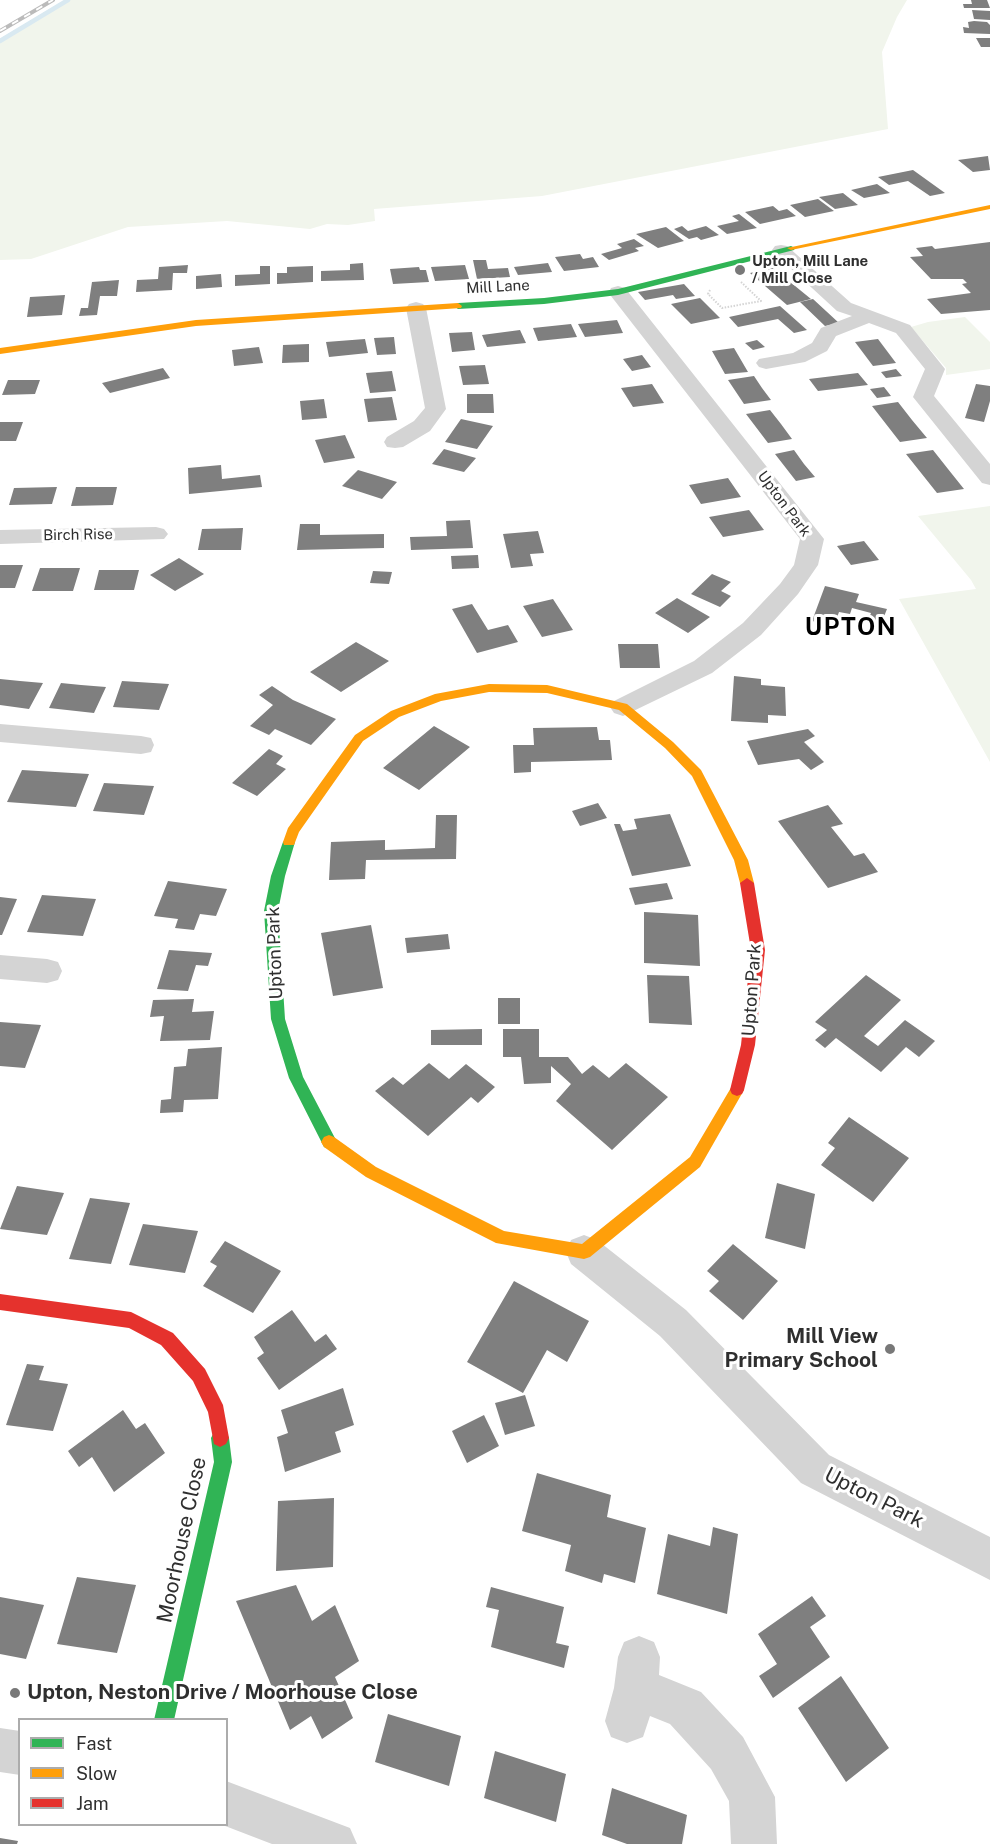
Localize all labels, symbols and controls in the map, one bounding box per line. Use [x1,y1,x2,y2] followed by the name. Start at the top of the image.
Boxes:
[752,252,868,287] place label: Upton, Mill Lane / Mill Close
[733,263,747,277] marker: Upton, Mill Lane / Mill Close
[466,276,530,298] street label: Mill Lane
[753,468,815,540] street label: Upton Park
[43,525,113,545] street label: Birch Rise
[805,614,897,642] district label: UPTON
[263,906,287,1000] street label: Upton Park
[738,943,766,1037] street label: Upton Park
[725,1324,878,1374] place label: Mill View Primary School
[883,1342,897,1356] marker: Mill View Primary School
[152,1455,212,1625] street label: Moorhouse Close
[820,1462,928,1534] street label: Upton Park
[27,1680,418,1706] place label: Upton, Neston Drive / Moorhouse Close
[8,1686,22,1700] marker: Upton, Neston Drive / Moorhouse Close
[18,1718,228,1826] legend
[76,1733,112,1754] text: Fast
[76,1763,117,1784] text: Slow
[76,1793,109,1814] text: Jam

